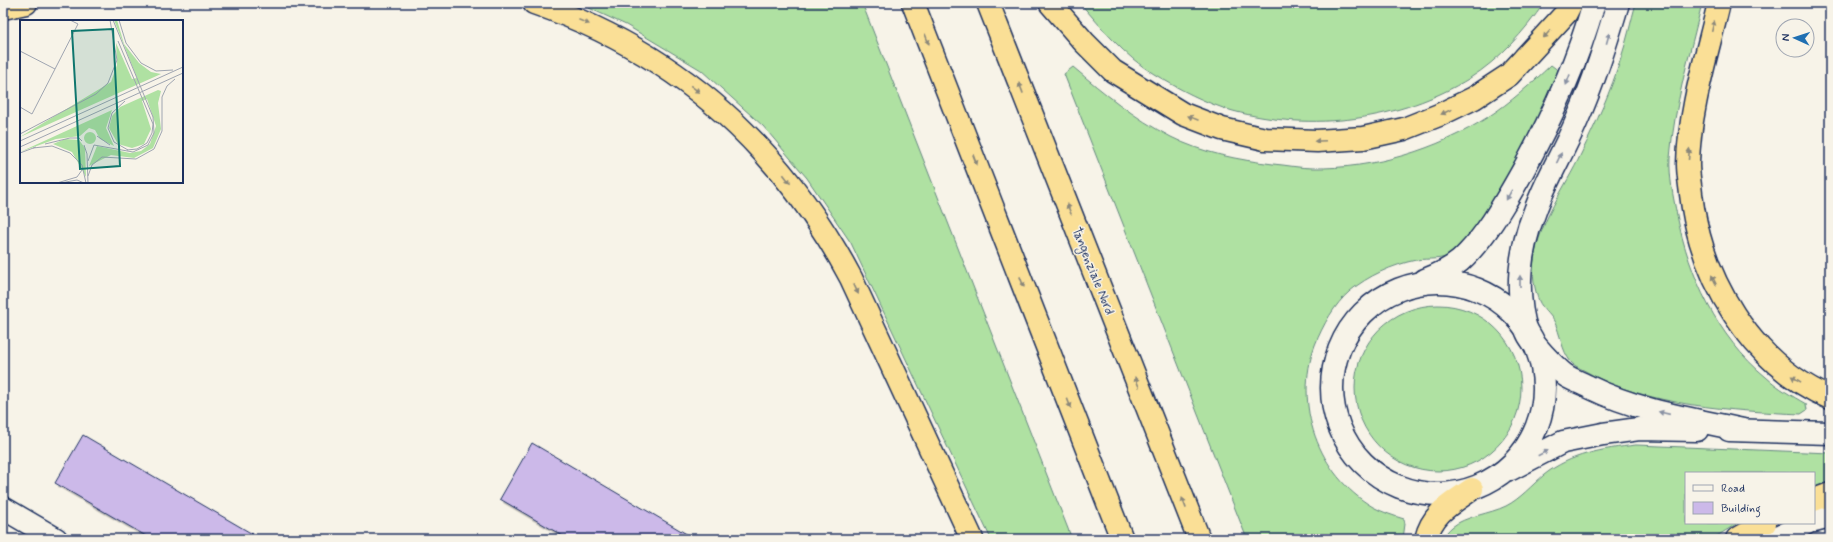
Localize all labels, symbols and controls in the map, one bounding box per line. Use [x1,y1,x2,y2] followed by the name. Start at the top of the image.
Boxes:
[1775,18,1815,58] north arrow
[20,20,183,183] inset map
[578,20,590,26] one-way arrow
[1711,20,1717,32] one-way arrow
[1543,29,1552,39] one-way arrow
[1605,32,1611,44] one-way arrow
[925,34,931,46] one-way arrow
[1779,34,1793,42] text: N
[1565,74,1571,86] one-way arrow
[1017,81,1023,93] one-way arrow
[690,85,700,93] one-way arrow
[1440,109,1451,115] one-way arrow
[1187,114,1199,120] one-way arrow
[1313,138,1326,144] one-way arrow
[1685,148,1692,160] one-way arrow
[1556,153,1562,164] one-way arrow
[972,155,978,167] one-way arrow
[783,174,792,185] one-way arrow
[1506,190,1513,201] one-way arrow
[1065,202,1071,214] one-way arrow
[1067,225,1118,318] street label: Tangenziale Nord
[1517,274,1523,287] one-way arrow
[1711,274,1718,286] one-way arrow
[1019,276,1025,287] one-way arrow
[853,284,859,295] one-way arrow
[1134,376,1140,387] one-way arrow
[1790,376,1802,383] one-way arrow
[1067,397,1073,409] one-way arrow
[1658,410,1670,416] one-way arrow
[1537,450,1549,456] one-way arrow
[1685,472,1815,524] legend
[1721,481,1745,497] text: Road
[1181,496,1187,508] one-way arrow
[1721,501,1761,518] text: Building

